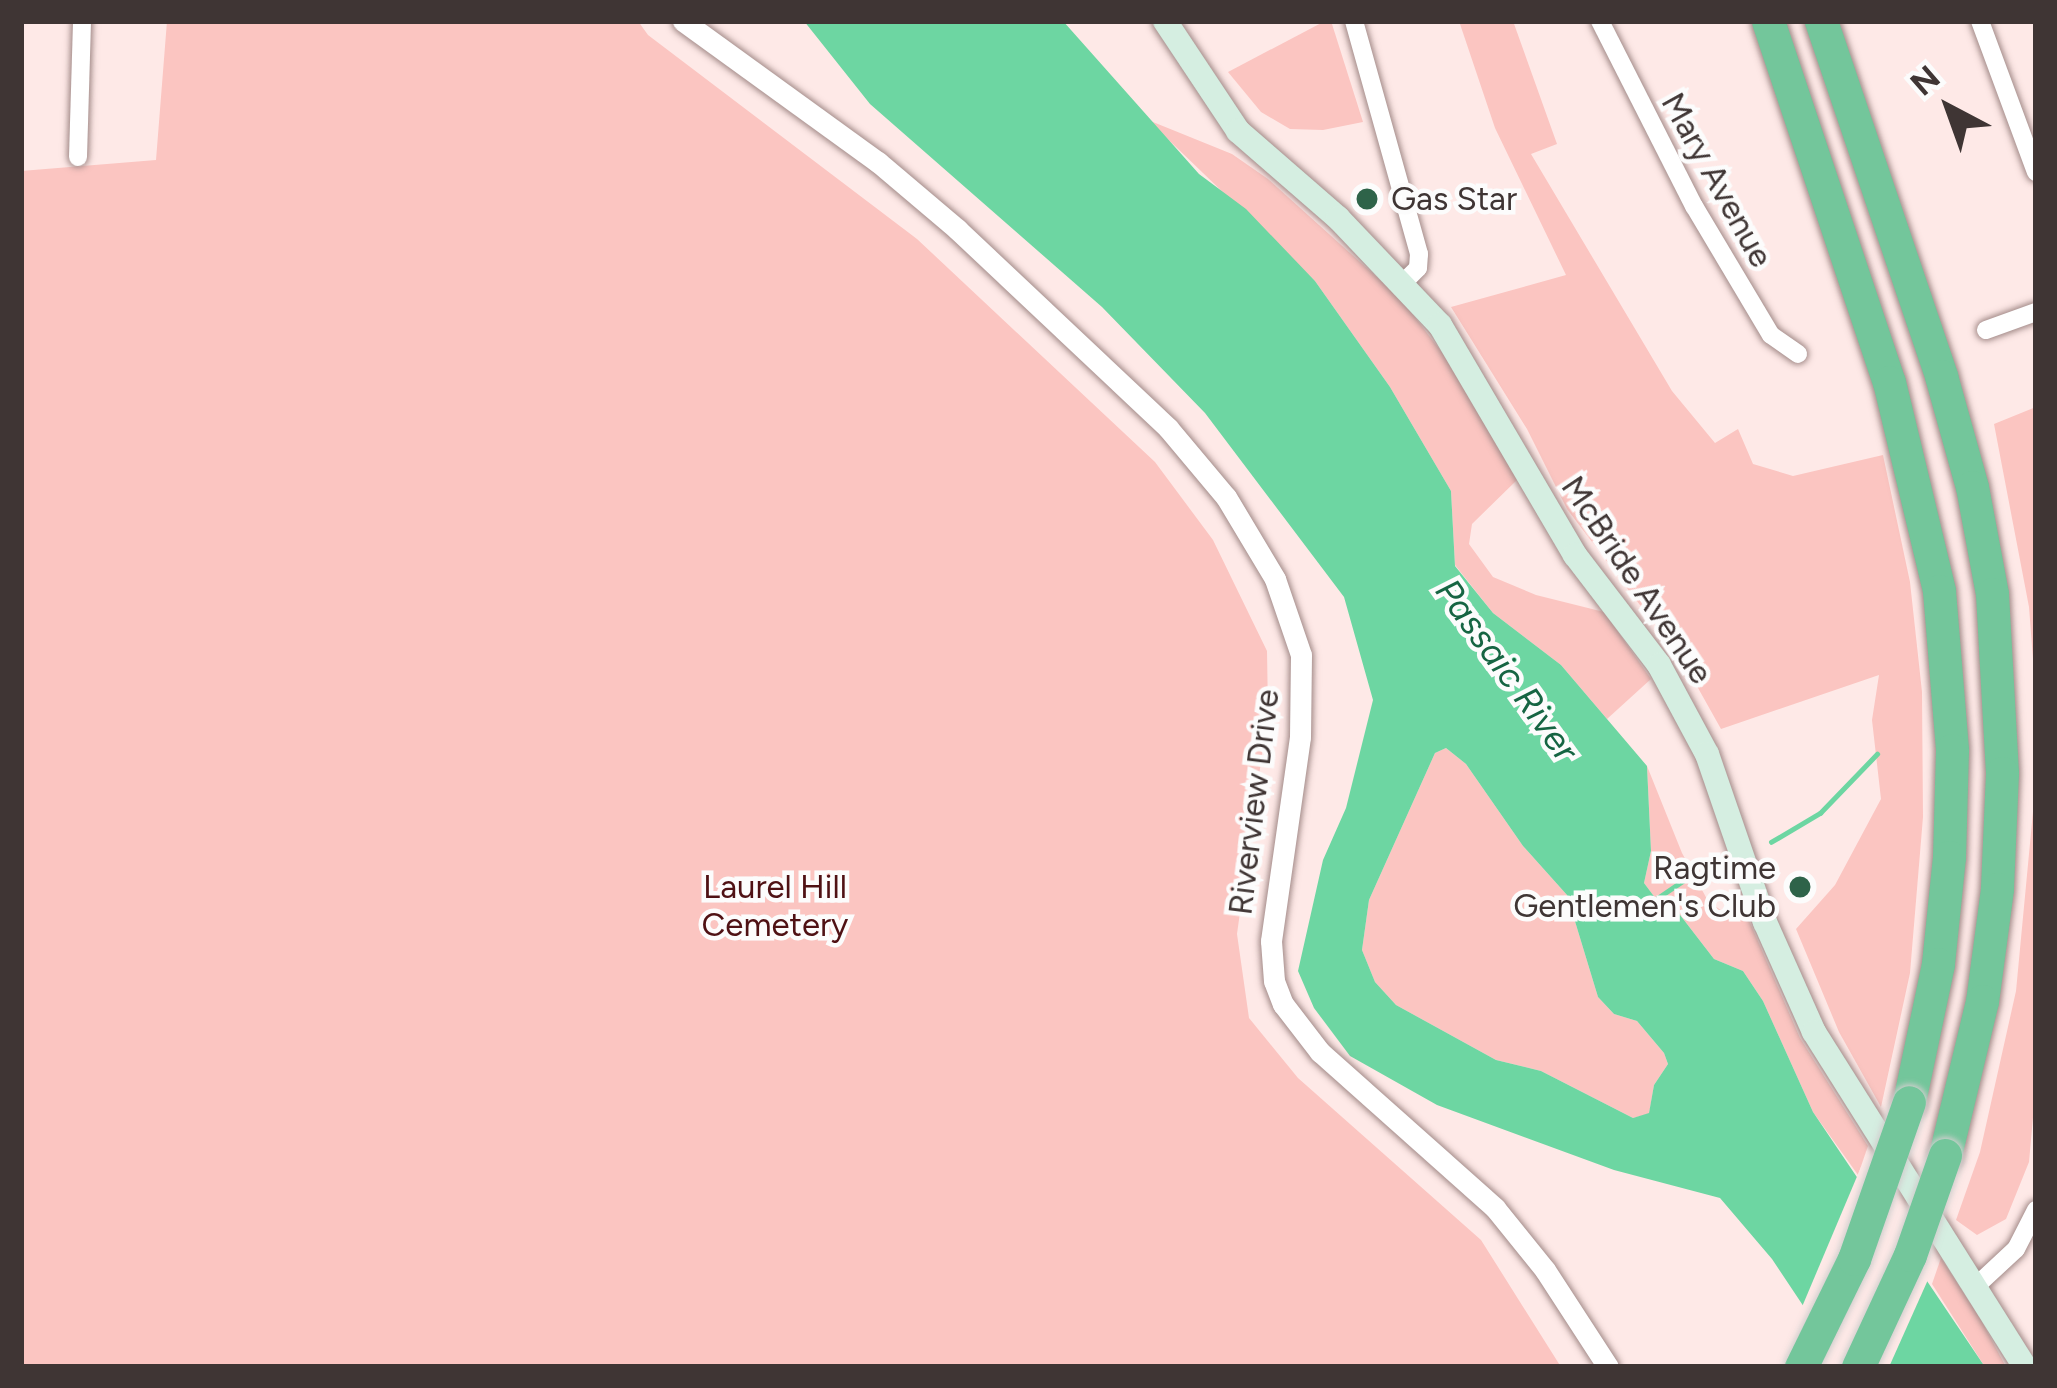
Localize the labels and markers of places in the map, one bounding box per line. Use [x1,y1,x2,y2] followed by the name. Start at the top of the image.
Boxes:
[1391,179,1517,219] place label: Gas Star
[1354,186,1380,212] marker: Gas Star
[1513,848,1776,926] place label: Ragtime Gentlemen's Club
[1787,874,1813,900] marker: Ragtime Gentlemen's Club

